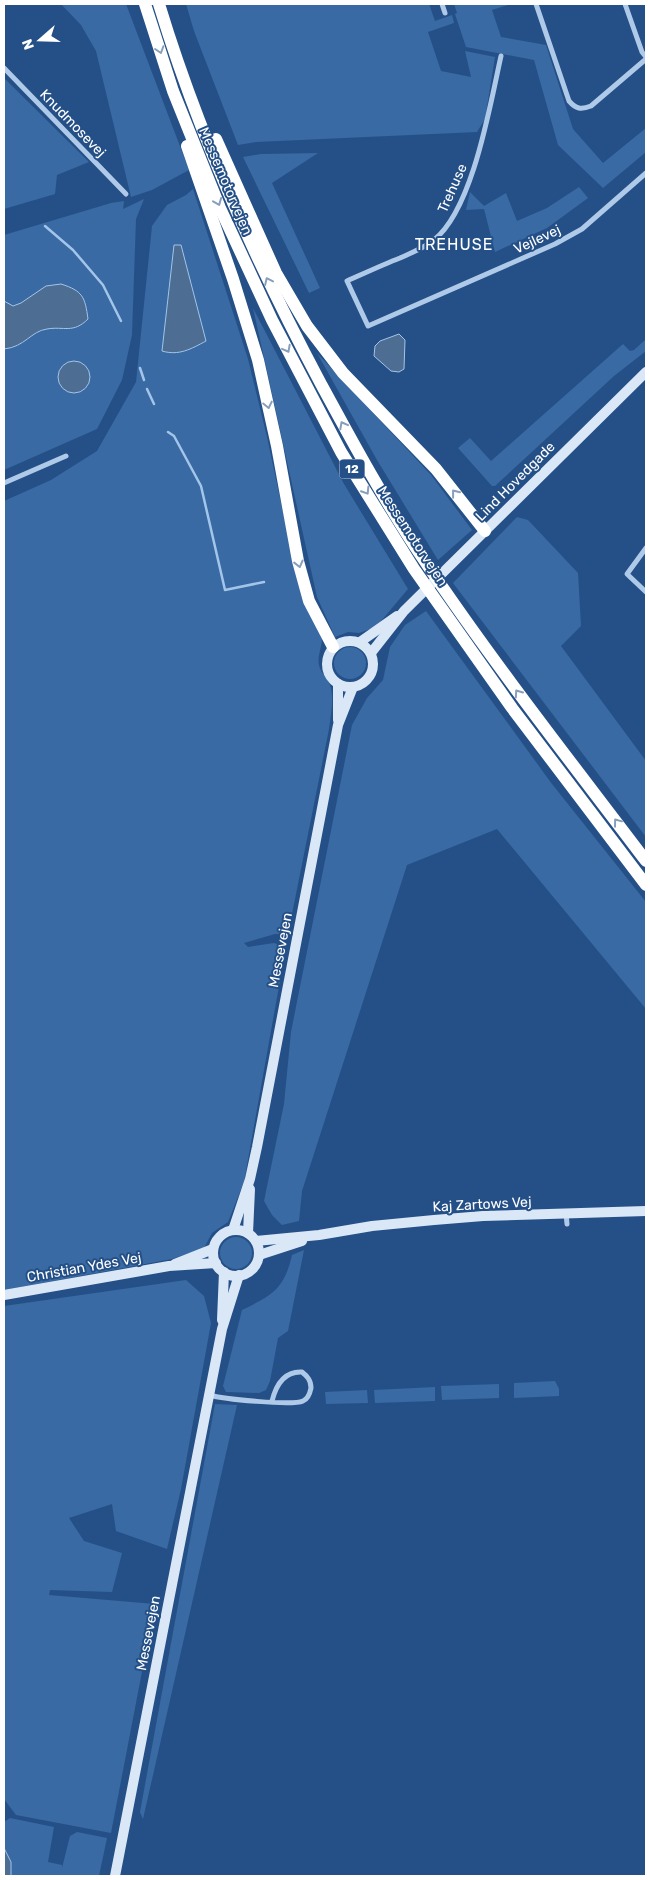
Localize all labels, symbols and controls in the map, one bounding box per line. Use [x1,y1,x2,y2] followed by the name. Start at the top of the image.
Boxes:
[15,15,65,65] north arrow
[19,37,38,52] text: N
[154,46,164,54] one-way arrow
[36,86,109,161] street label: Knudmosevej
[195,125,256,238] street label: Messemotorvejen
[434,161,471,215] street label: Trehuse
[212,197,222,206] one-way arrow
[511,221,563,258] street label: Vejlevej
[415,235,493,254] district label: TREHUSE
[264,277,275,286] one-way arrow
[281,344,291,353] one-way arrow
[262,400,273,409] one-way arrow
[339,421,349,430] one-way arrow
[472,438,559,525] street label: Lind Hovedgade
[340,459,364,478] road number: 12
[374,483,451,589] street label: Messemotorvejen
[359,486,369,495] one-way arrow
[452,490,460,499] one-way arrow
[293,560,304,569] one-way arrow
[515,689,524,699] one-way arrow
[614,819,622,828] one-way arrow
[265,911,296,989] street label: Messevejen
[432,1193,532,1216] street label: Kaj Zartows Vej
[26,1249,143,1286] street label: Christian Ydes Vej
[133,1594,164,1672] street label: Messevejen

